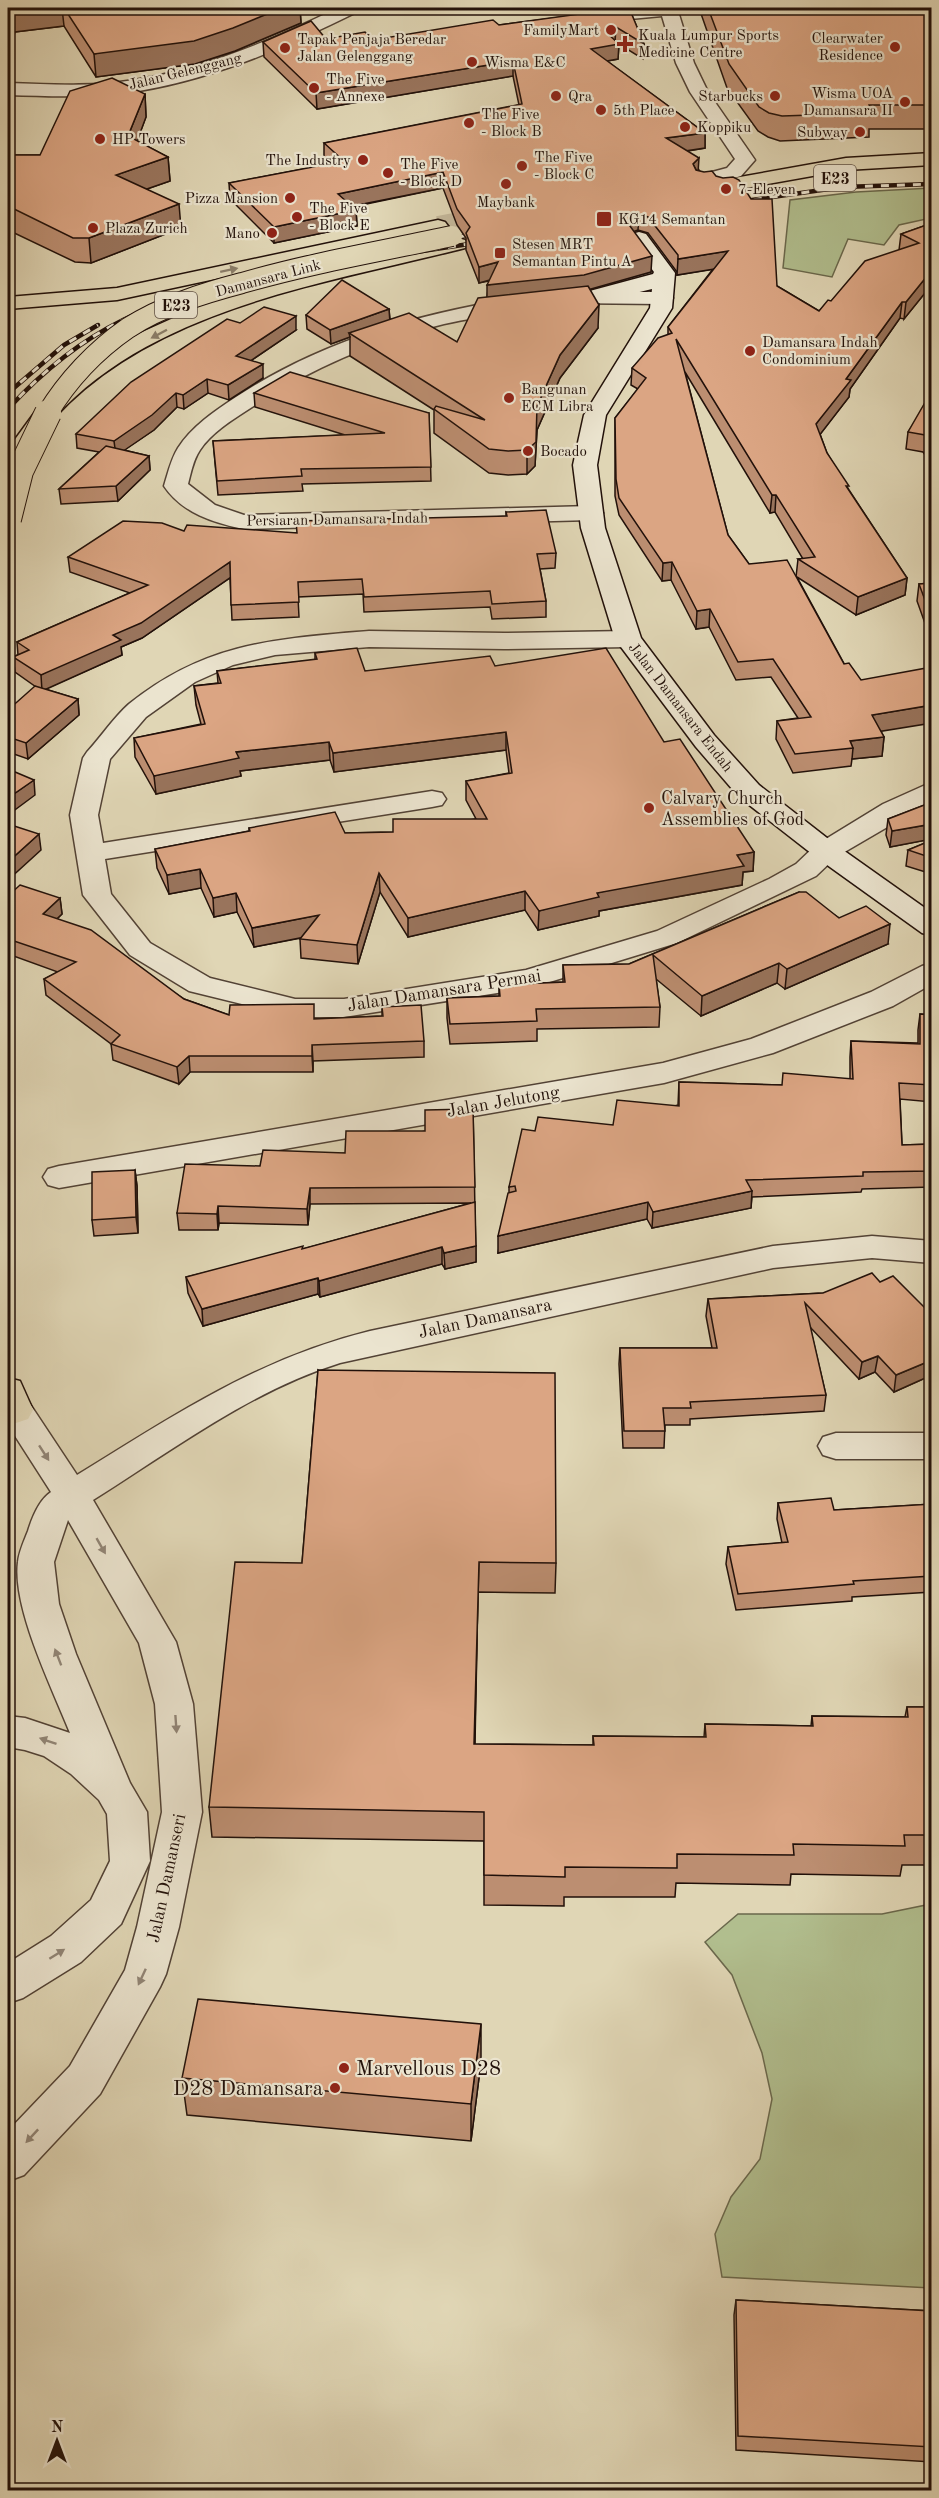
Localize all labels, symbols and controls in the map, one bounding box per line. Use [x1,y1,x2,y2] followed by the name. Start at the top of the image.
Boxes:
[604,23,618,37] marker: FamilyMart
[523,24,599,39] place label: FamilyMart
[638,29,779,61] place label: Kuala Lumpur Sports Medicine Centre
[812,32,883,64] place label: Clearwater Residence
[297,33,446,65] place label: Tapak Penjaja Beredar Jalan Gelenggang
[616,35,634,53] marker: Kuala Lumpur Sports Medicine Centre
[888,40,902,54] marker: Clearwater Residence
[278,41,292,55] marker: Tapak Penjaja Beredar Jalan Gelenggang
[127,51,243,94] street label: Jalan Gelenggang
[465,55,479,69] marker: Wisma E&C
[484,56,566,71] place label: Wisma E&C
[326,73,385,105] place label: The Five - Annexe
[307,81,321,95] marker: The Five - Annexe
[803,87,894,119] place label: Wisma UOA Damansara II
[549,89,563,103] marker: Qra
[768,89,782,103] marker: Starbucks
[568,90,593,105] place label: Qra
[698,90,763,105] place label: Starbucks
[898,95,912,109] marker: Wisma UOA Damansara II
[594,103,608,117] marker: 5th Place
[613,104,675,119] place label: 5th Place
[481,108,541,140] place label: The Five - Block B
[462,116,476,130] marker: The Five - Block B
[678,120,692,134] marker: Koppiku
[697,121,751,136] place label: Koppiku
[853,125,867,139] marker: Subway
[797,126,848,141] place label: Subway
[93,132,107,146] marker: HP Towers
[112,133,186,148] place label: HP Towers
[534,151,594,183] place label: The Five - Block C
[356,153,370,167] marker: The Industry
[265,154,351,169] place label: The Industry
[400,158,462,190] place label: The Five - Block D
[515,159,529,173] marker: The Five - Block C
[814,165,856,191] road number: E23
[381,166,395,180] marker: The Five - Block D
[499,177,513,191] marker: Maybank
[719,182,733,196] marker: 7-Eleven
[738,183,796,198] place label: 7-Eleven
[283,191,297,205] marker: Pizza Mansion
[185,192,278,207] place label: Pizza Mansion
[477,196,536,211] place label: Maybank
[309,202,369,234] place label: The Five - Block E
[290,210,304,224] marker: The Five - Block E
[595,210,613,228] marker: KG14 Semantan
[618,213,726,228] place label: KG14 Semantan
[86,221,100,235] marker: Plaza Zurich
[105,222,188,237] place label: Plaza Zurich
[265,226,279,240] marker: Mano
[224,227,260,242] place label: Mano
[512,238,632,270] place label: Stesen MRT Semantan Pintu A
[493,246,507,260] marker: Stesen MRT Semantan Pintu A
[214,258,323,301] street label: Damansara Link
[219,265,238,274] one-way arrow
[155,292,197,318] road number: E23
[150,329,167,339] one-way arrow
[762,336,878,368] place label: Damansara Indah Condominium
[743,344,757,358] marker: Damansara Indah Condominium
[521,383,594,415] place label: Bangunan ECM Libra
[502,391,516,405] marker: Bangunan ECM Libra
[521,444,535,458] marker: Bocado
[540,445,587,460] place label: Bocado
[246,511,428,530] street label: Persiaran Damansara Indah
[625,641,735,775] street label: Jalan Damansara Endah
[661,790,804,829] place label: Calvary Church Assemblies of God
[642,801,656,815] marker: Calvary Church Assemblies of God
[346,967,542,1015] street label: Jalan Damansara Permai
[445,1083,561,1121] street label: Jalan Jelutong
[417,1296,554,1342] street label: Jalan Damansara
[38,1445,49,1461] one-way arrow
[96,1538,107,1554] one-way arrow
[53,1648,63,1666] one-way arrow
[171,1714,180,1733] one-way arrow
[39,1736,57,1746] one-way arrow
[145,1812,189,1944] street label: Jalan Damanseri
[49,1949,66,1960] one-way arrow
[138,1968,147,1985] one-way arrow
[356,2059,501,2080] place label: Marvellous D28
[337,2061,351,2075] marker: Marvellous D28
[173,2079,323,2100] place label: D28 Damansara
[328,2081,342,2095] marker: D28 Damansara
[25,2128,39,2143] one-way arrow
[27,2411,87,2471] north arrow
[51,2420,64,2436] text: N

